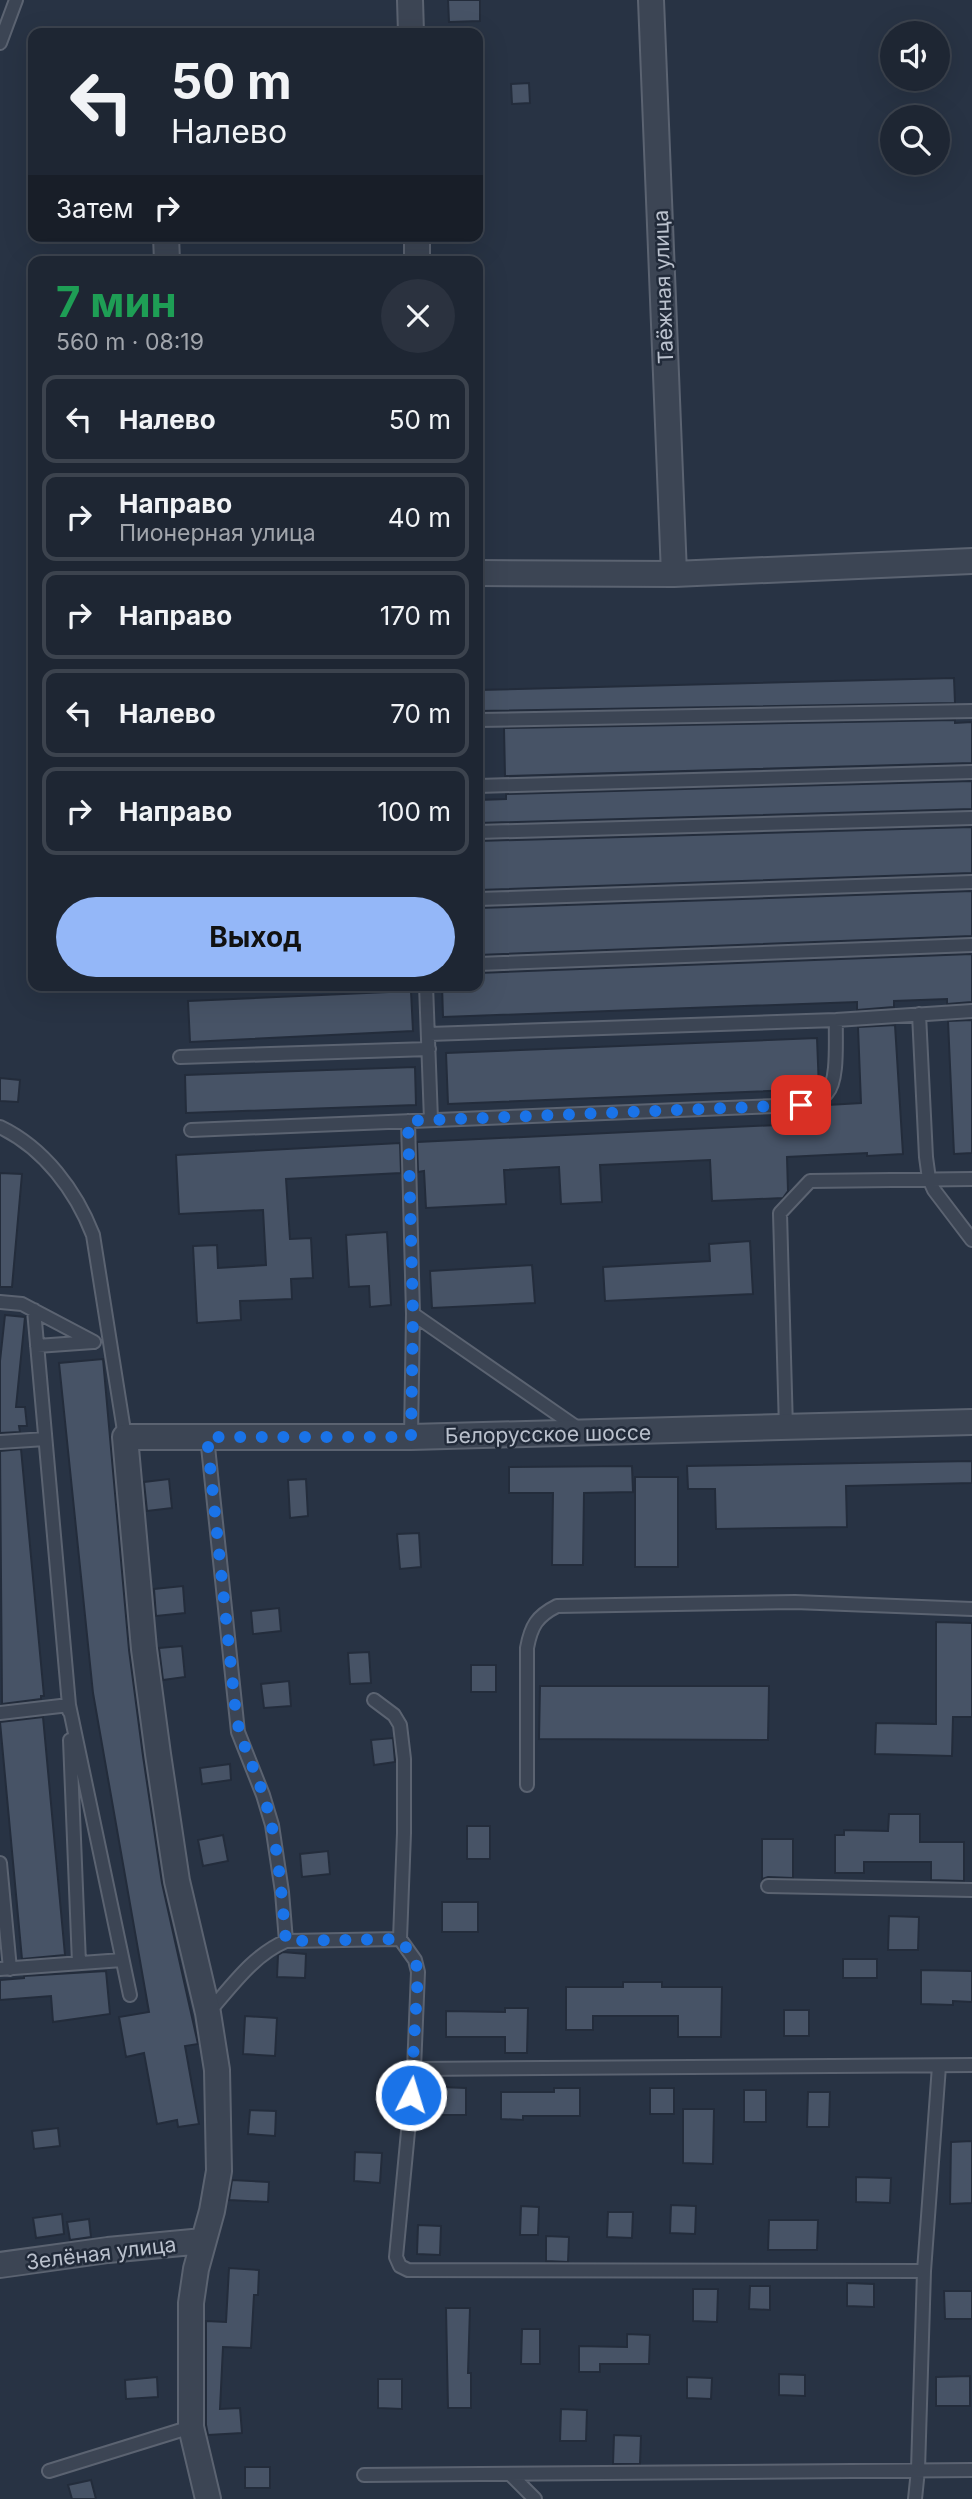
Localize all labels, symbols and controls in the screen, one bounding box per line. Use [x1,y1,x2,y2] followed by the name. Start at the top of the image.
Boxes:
[880,21,950,175] map controls
[880,21,950,91] button: sound
[171,52,292,111] text: 50 m
[56,56,147,147] icon: left
[880,105,950,175] button: search
[171,112,287,151] text: Налево
[148,189,186,227] icon: right
[56,193,134,224] text: Затем
[648,210,678,364] street label: Таёжная улица
[56,276,177,327] text: 7 мин
[381,279,455,353] button: close
[56,328,204,356] text: 560 m · 08:19
[60,400,98,438] icon: left
[119,404,216,435] text: Налево
[389,404,451,435] text: 50 m
[119,488,232,519] text: Направо
[60,498,98,536] icon: right
[388,502,451,533] text: 40 m
[119,519,316,547] text: Пионерная улица
[60,596,98,634] icon: right
[119,600,232,631] text: Направо
[380,600,451,631] text: 170 m
[60,694,98,732] icon: left
[119,698,216,729] text: Налево
[390,698,451,729] text: 70 m
[60,792,98,830] icon: right
[119,796,232,827] text: Направо
[378,796,451,827] text: 100 m
[56,897,455,977] button: Выход
[771,1075,831,1135] pin
[782,1086,820,1124] icon: arrive
[445,1420,651,1448] street label: Белорусское шоссе
[374,2058,448,2132] position arrow
[25,2231,177,2275] street label: Зелёная улица

